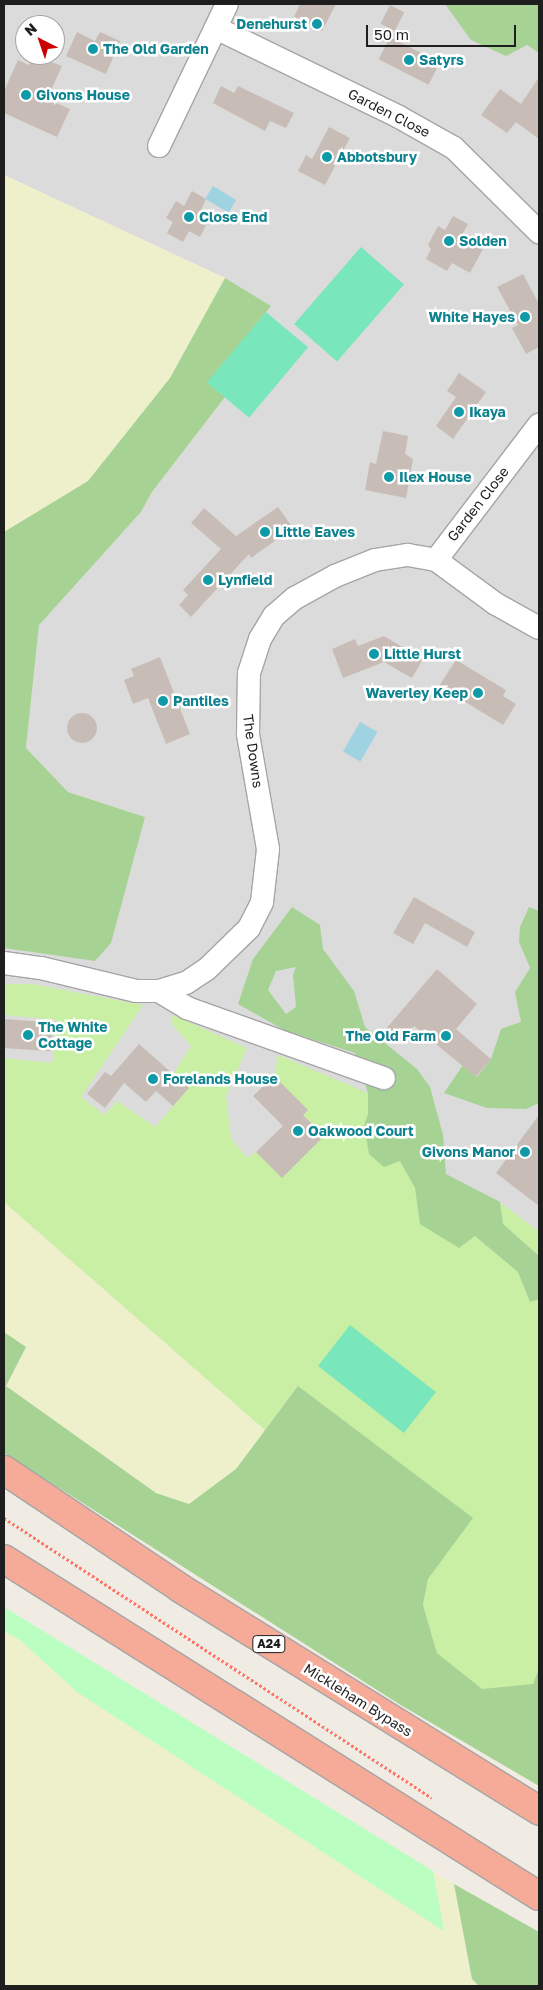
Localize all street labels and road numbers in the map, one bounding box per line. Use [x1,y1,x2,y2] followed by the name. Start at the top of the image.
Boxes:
[345,85,433,141] street label: Garden Close
[444,463,512,545] street label: Garden Close
[240,713,266,789] street label: The Downs
[252,1635,286,1654] road number: A24
[301,1660,415,1740] street label: Mickleham Bypass

